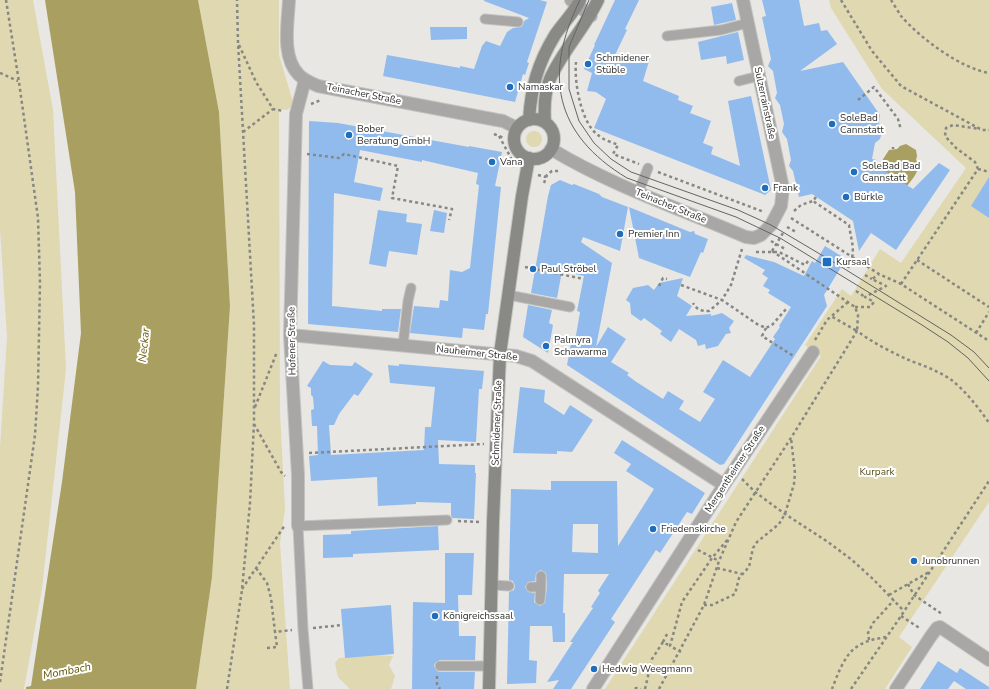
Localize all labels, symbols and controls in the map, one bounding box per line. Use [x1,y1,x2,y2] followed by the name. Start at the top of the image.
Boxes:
[596,51,649,77] place label: Schmidener Stüble
[583,59,593,69] marker: Schmidener Stüble
[751,66,779,140] street label: Sulzerrainstraße
[326,80,402,108] street label: Teinacher Straße
[518,80,564,94] place label: Namaskar
[505,82,515,92] marker: Namaskar
[840,111,884,137] place label: SoleBad Cannstatt
[827,119,837,129] marker: SoleBad Cannstatt
[357,122,430,148] place label: Bober Beratung GmbH
[344,130,354,140] marker: Bober Beratung GmbH
[499,155,523,169] place label: Vana
[487,157,497,167] marker: Vana
[862,159,920,185] place label: SoleBad Bad Cannstatt
[849,167,859,177] marker: SoleBad Bad Cannstatt
[773,181,799,195] place label: Frank
[760,183,770,193] marker: Frank
[633,185,709,227] street label: Teinacher Straße
[854,190,883,204] place label: Bürkle
[841,192,851,202] marker: Bürkle
[628,227,679,241] place label: Premier Inn
[615,229,625,239] marker: Premier Inn
[836,255,870,269] place label: Kursaal
[821,256,833,268] marker: Kursaal
[541,262,596,276] place label: Paul Ströbel
[528,264,538,274] marker: Paul Ströbel
[284,307,300,375] street label: Hofener Straße
[135,326,153,363] water label: Neckar
[554,333,607,359] place label: Palmyra Schawarma
[541,341,551,351] marker: Palmyra Schawarma
[436,342,518,364] street label: Nauheimer Straße
[489,380,505,466] street label: Schmidener Straße
[702,423,768,515] street label: Mergentheimer Straße
[859,465,896,479] park label: Kurpark
[661,522,726,536] place label: Friedenskirche
[648,524,658,534] marker: Friedenskirche
[921,554,979,568] place label: Junobrunnen
[909,556,919,566] marker: Junobrunnen
[443,609,513,623] place label: Königreichssaal
[430,611,440,621] marker: Königreichssaal
[42,659,92,683] water label: Mombach
[602,662,692,676] place label: Hedwig Weegmann
[589,664,599,674] marker: Hedwig Weegmann

